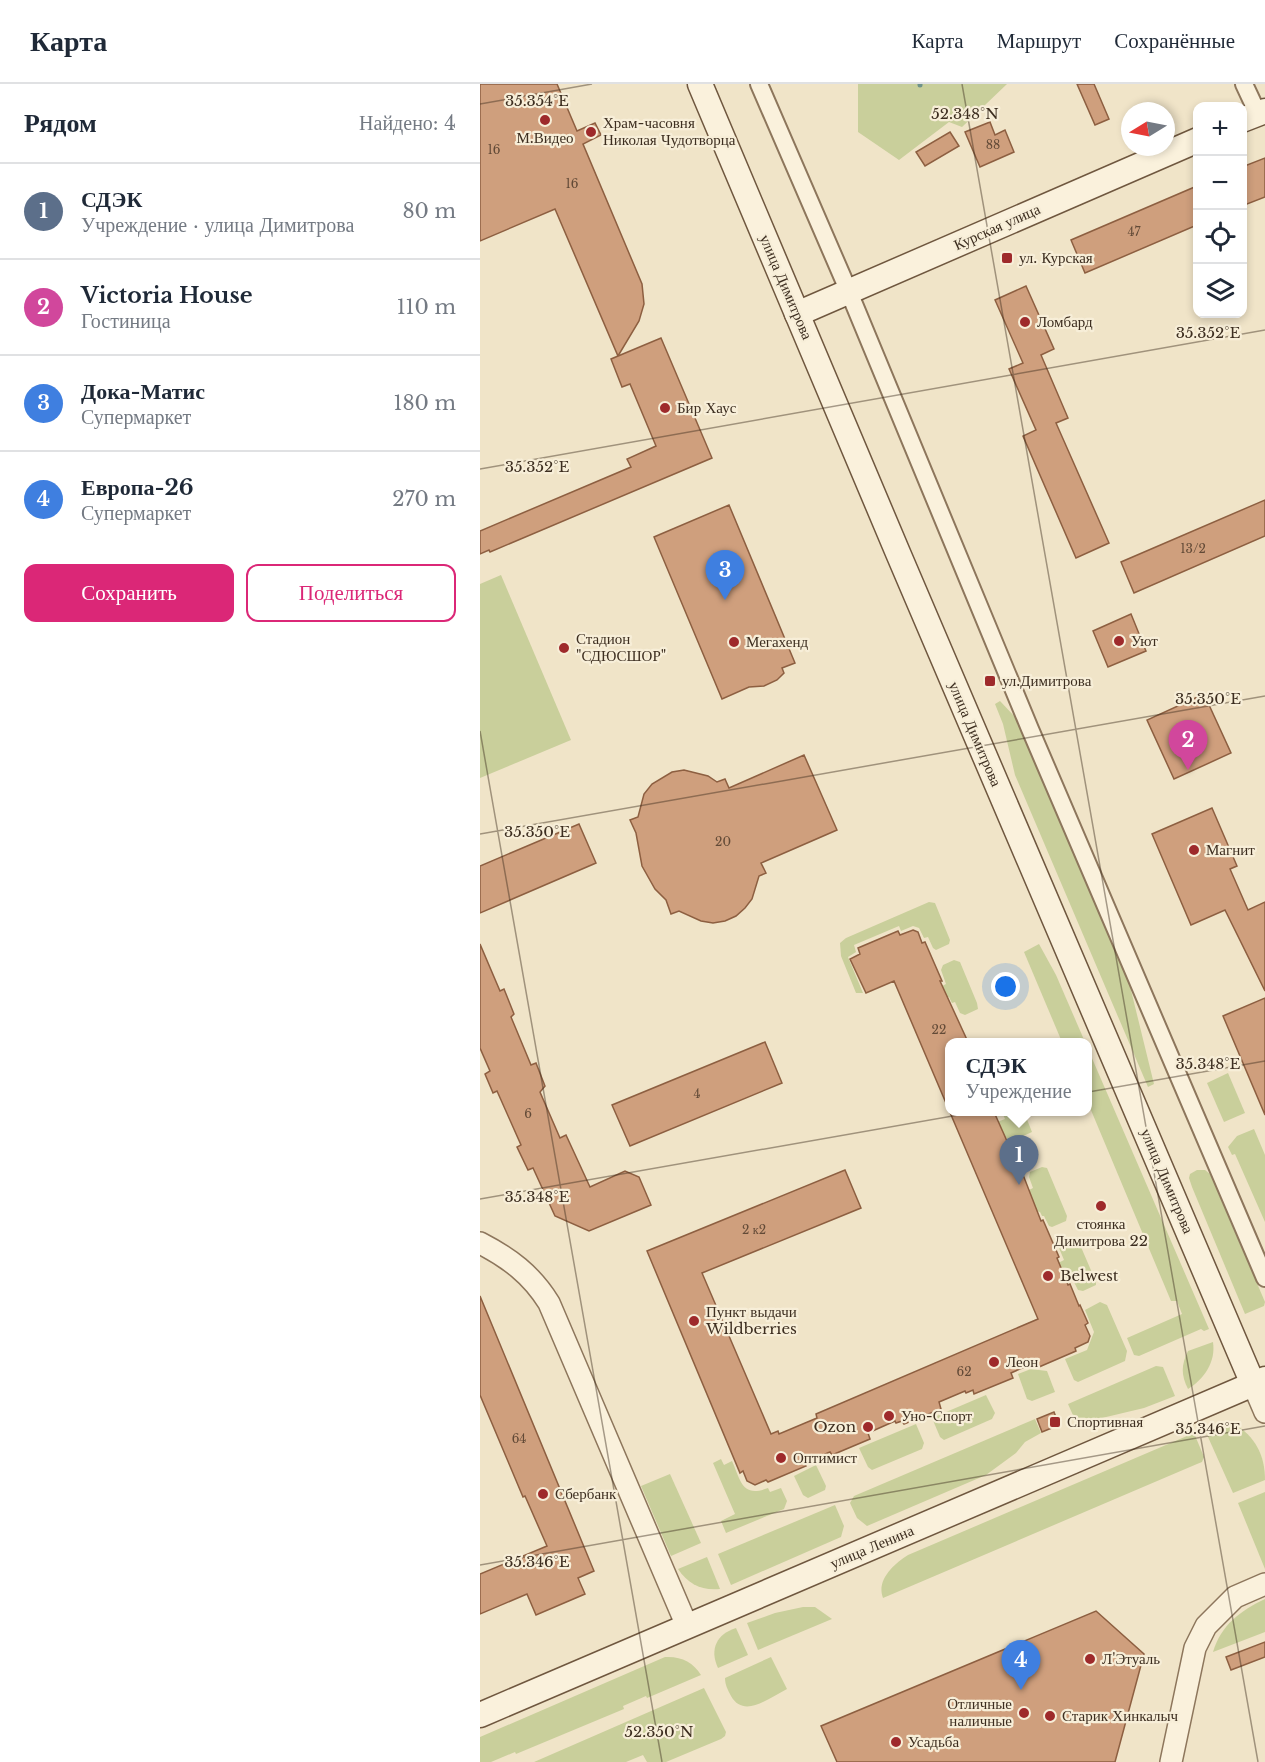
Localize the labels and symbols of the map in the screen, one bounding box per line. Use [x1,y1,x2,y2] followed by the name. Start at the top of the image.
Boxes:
[505,91,569,110] text: 35.354°E
[1121,102,1175,156] north arrow
[931,104,999,123] text: 52.348°N
[538,113,552,127] marker: М.Видео
[603,113,736,149] place label: Храм-часовня Николая Чудотворца
[584,125,598,139] marker: Храм-часовня Николая Чудотворца
[516,128,574,147] place label: М.Видео
[986,137,1000,152] house number: 88
[487,142,501,157] house number: 16
[565,176,579,191] house number: 16
[951,199,1043,254] street label: Курская улица
[1127,224,1141,239] house number: 47
[756,231,817,343] street label: улица Димитрова
[1019,248,1093,267] place label: ул. Курская
[1000,251,1014,265] marker: ул. Курская
[1037,312,1093,331] place label: Ломбард
[1018,315,1032,329] marker: Ломбард
[1176,323,1240,342] text: 35.352°E
[677,398,737,417] place label: Бир Хаус
[658,401,672,415] marker: Бир Хаус
[505,457,569,476] text: 35.352°E
[1180,541,1206,556] house number: 13/2
[706,550,744,600] pin: 3
[576,629,666,665] place label: Стадион "СДЮСШОР"
[1131,631,1158,650] place label: Уют
[746,632,808,651] place label: Мегахенд
[1112,634,1126,648] marker: Уют
[727,635,741,649] marker: Мегахенд
[557,641,571,655] marker: Стадион "СДЮСШОР"
[1002,671,1092,690] place label: ул.Димитрова
[983,674,997,688] marker: ул.Димитрова
[945,678,1006,790] street label: улица Димитрова
[1175,689,1241,708] text: 35.350°E
[1168,720,1208,770] pin: 2
[504,822,570,841] text: 35.350°E
[715,834,731,849] house number: 20
[1206,840,1255,859] place label: Магнит
[1187,843,1201,857] marker: Магнит
[991,972,1020,1001] your location
[932,1022,946,1037] house number: 22
[1176,1054,1240,1073] text: 35.348°E
[693,1086,701,1101] house number: 4
[524,1106,532,1121] house number: 6
[1137,1125,1198,1237] street label: улица Димитрова
[1000,1136,1038,1185] pin: 1
[505,1187,569,1206] text: 35.348°E
[1094,1199,1108,1213] marker: стоянка Димитрова 22
[1054,1214,1148,1250] place label: стоянка Димитрова 22
[742,1222,766,1237] house number: 2 к2
[1060,1266,1119,1285] place label: Belwest
[1041,1269,1055,1283] marker: Belwest
[705,1302,797,1338] place label: Пункт выдачи Wildberries
[687,1314,701,1328] marker: Пункт выдачи Wildberries
[1006,1352,1038,1371] place label: Леон
[987,1355,1001,1369] marker: Леон
[956,1364,972,1379] house number: 62
[901,1406,973,1425] place label: Уно-Спорт
[882,1409,896,1423] marker: Уно-Спорт
[1067,1412,1143,1431] place label: Спортивная
[1048,1415,1062,1429] marker: Спортивная
[813,1417,856,1436] place label: Ozon
[1175,1419,1241,1438] text: 35.346°E
[861,1420,875,1434] marker: Ozon
[512,1431,526,1446] house number: 64
[793,1448,858,1467] place label: Оптимист
[774,1451,788,1465] marker: Оптимист
[555,1484,617,1503] place label: Сбербанк
[536,1487,550,1501] marker: Сбербанк
[827,1520,917,1573] street label: улица Ленина
[504,1552,570,1571] text: 35.346°E
[1002,1640,1040,1690] pin: 4
[1102,1649,1160,1668] place label: Л'Этуаль
[1083,1652,1097,1666] marker: Л'Этуаль
[947,1694,1012,1730] place label: Отличные наличные
[1017,1706,1031,1720] marker: Отличные наличные
[1062,1706,1179,1725] place label: Старик Хинкалыч
[1043,1709,1057,1723] marker: Старик Хинкалыч
[625,1722,693,1741] text: 52.350°N
[908,1732,959,1751] place label: Усадьба
[889,1735,903,1749] marker: Усадьба

